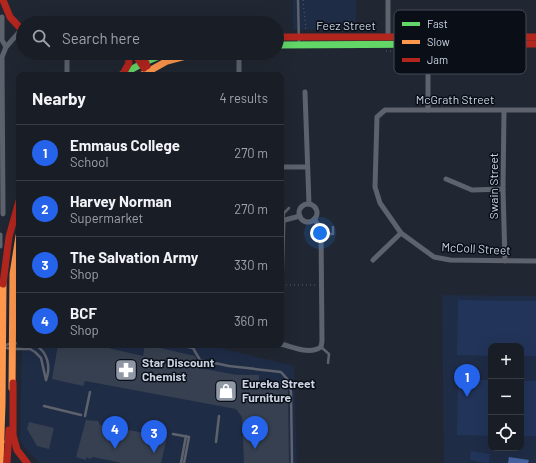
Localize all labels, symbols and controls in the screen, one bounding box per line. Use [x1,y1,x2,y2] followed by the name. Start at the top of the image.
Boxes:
[394,10,526,74] legend
[16,16,284,60] search box
[427,17,448,30] text: Fast
[316,18,376,32] street label: Feez Street
[30,27,52,49] icon: search
[62,29,140,47] text: Search here
[427,35,450,48] text: Slow
[427,53,448,66] text: Jam
[32,88,86,108] text: Nearby
[220,90,268,106] text: 4 results
[416,92,494,106] street label: McGrath Street
[70,136,180,154] text: Emmaus College
[43,145,47,161] text: 1
[234,145,268,161] text: 270 m
[486,153,500,219] street label: Swain Street
[70,154,108,170] text: School
[70,192,172,210] text: Harvey Norman
[41,201,49,217] text: 2
[234,201,268,217] text: 270 m
[70,210,143,226] text: Supermarket
[310,223,330,243] your location
[441,239,511,257] street label: McColl Street
[70,248,198,266] text: The Salvation Army
[41,257,49,273] text: 3
[234,257,268,273] text: 330 m
[70,266,99,282] text: Shop
[70,304,97,322] text: BCF
[41,313,49,329] text: 4
[234,313,268,329] text: 360 m
[70,322,99,338] text: Shop
[488,343,524,451] map controls
[488,343,524,379] button: +
[142,355,215,383] place label: Star Discount Chemist
[113,357,139,383] pharmacy icon: Star Discount Chemist
[454,364,480,397] pin: 1
[242,376,316,404] place label: Eureka Street Furniture
[213,378,239,404] shop icon: Eureka Street Furniture
[488,379,524,415] button: −
[488,415,524,451] button: locate
[102,416,128,449] pin: 4
[242,416,268,449] pin: 2
[141,420,167,453] pin: 3

